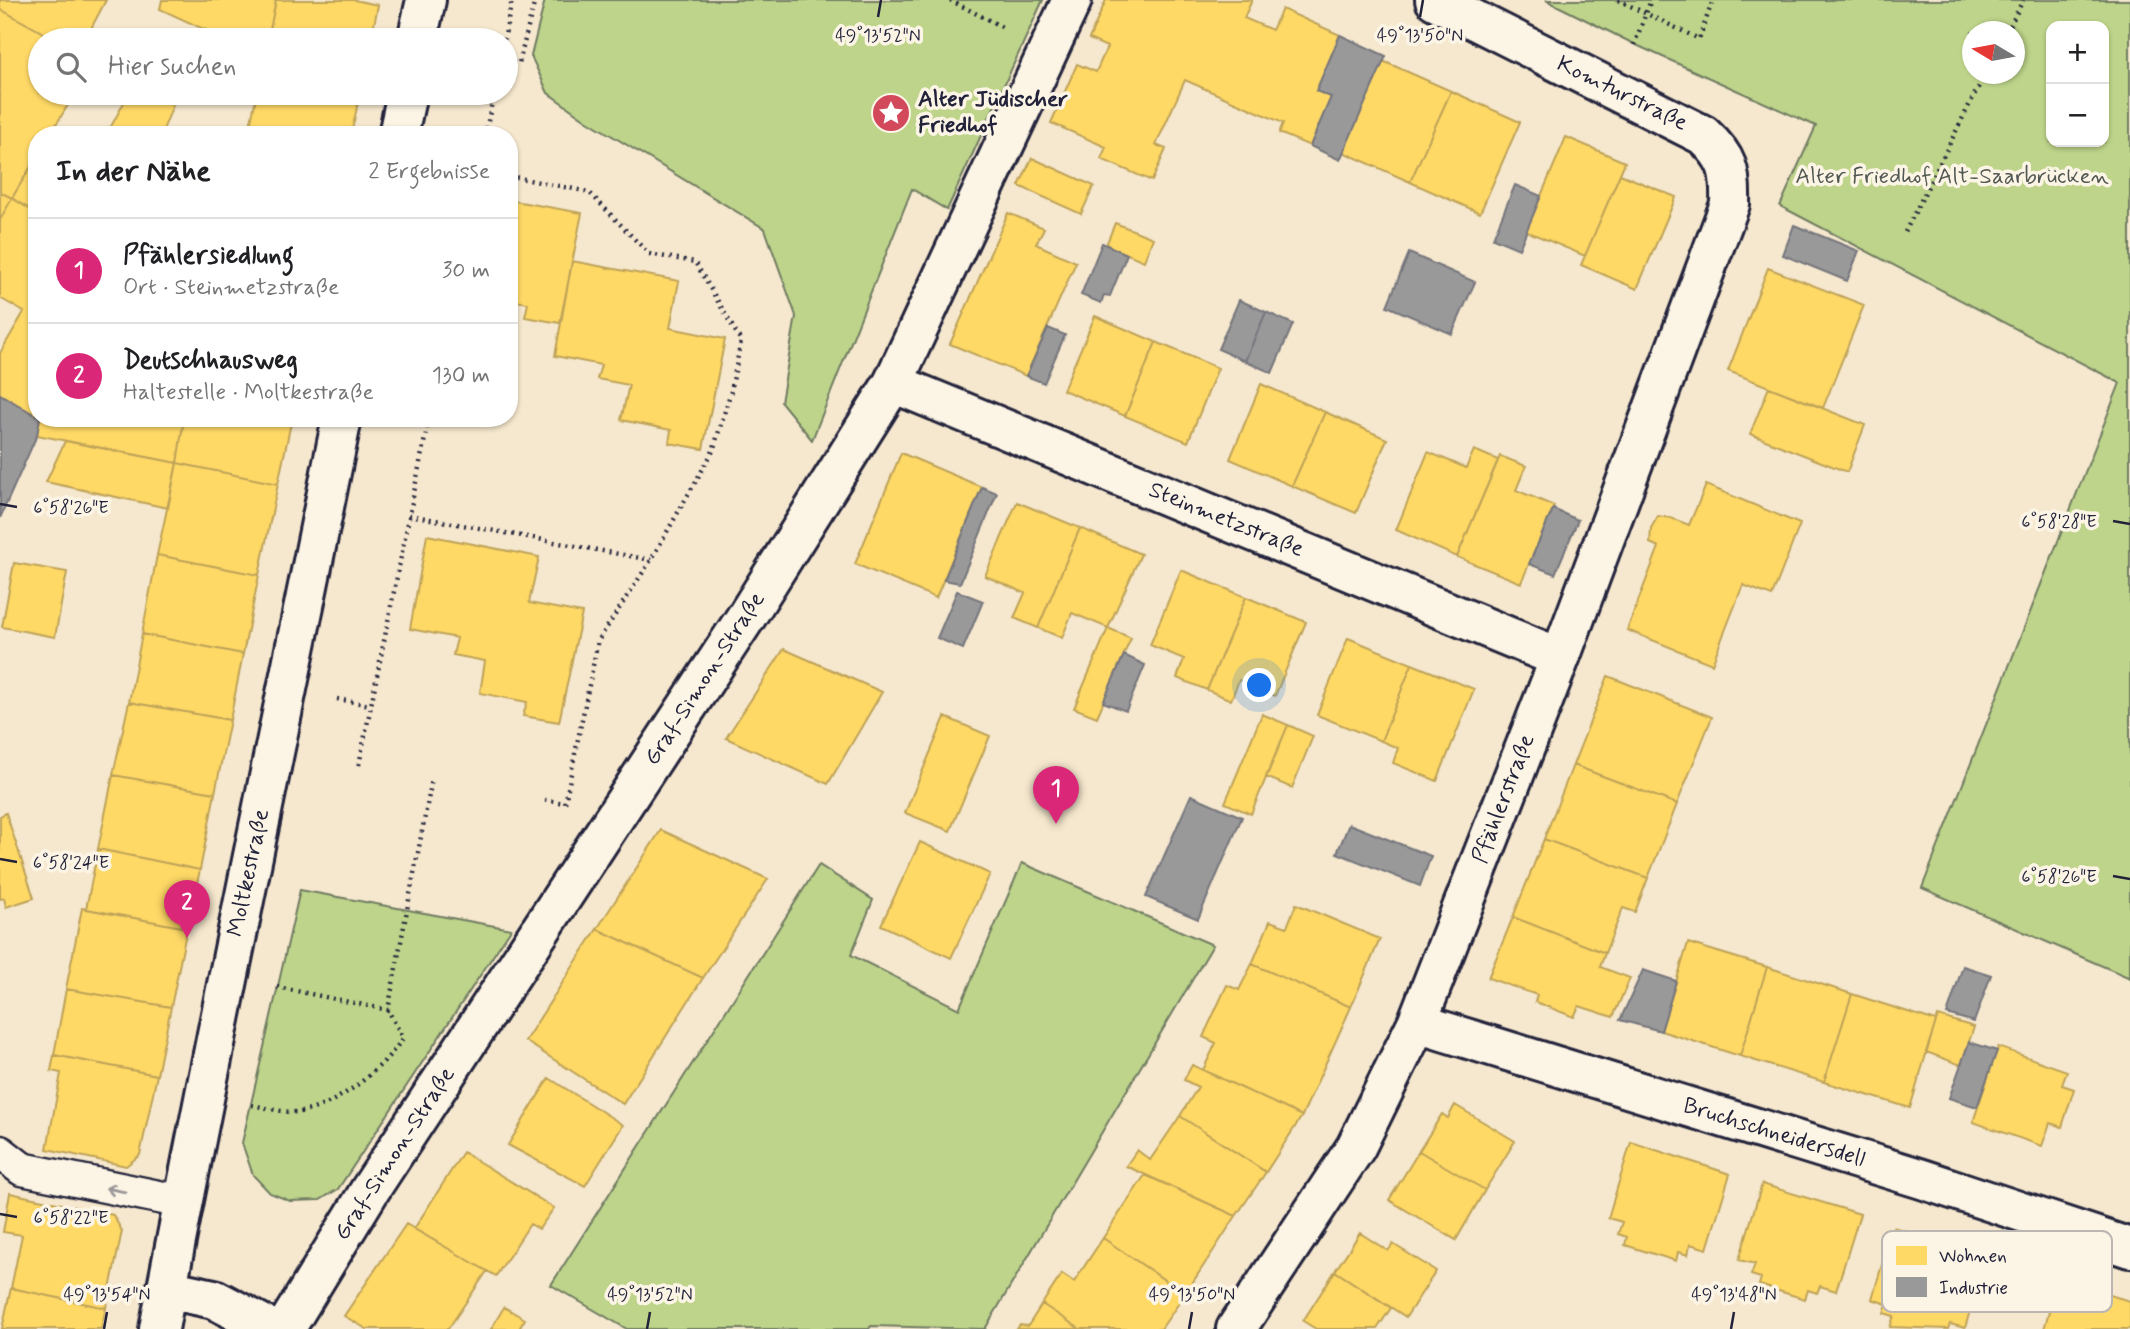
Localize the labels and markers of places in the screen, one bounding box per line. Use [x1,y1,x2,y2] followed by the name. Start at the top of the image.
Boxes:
[918,85,1068,141] place label: Alter Jüdischer Friedhof
[870,92,912,134] place icon: Alter Jüdischer Friedhof
[1033,766,1079,824] pin: 1
[164,880,210,938] pin: 2

